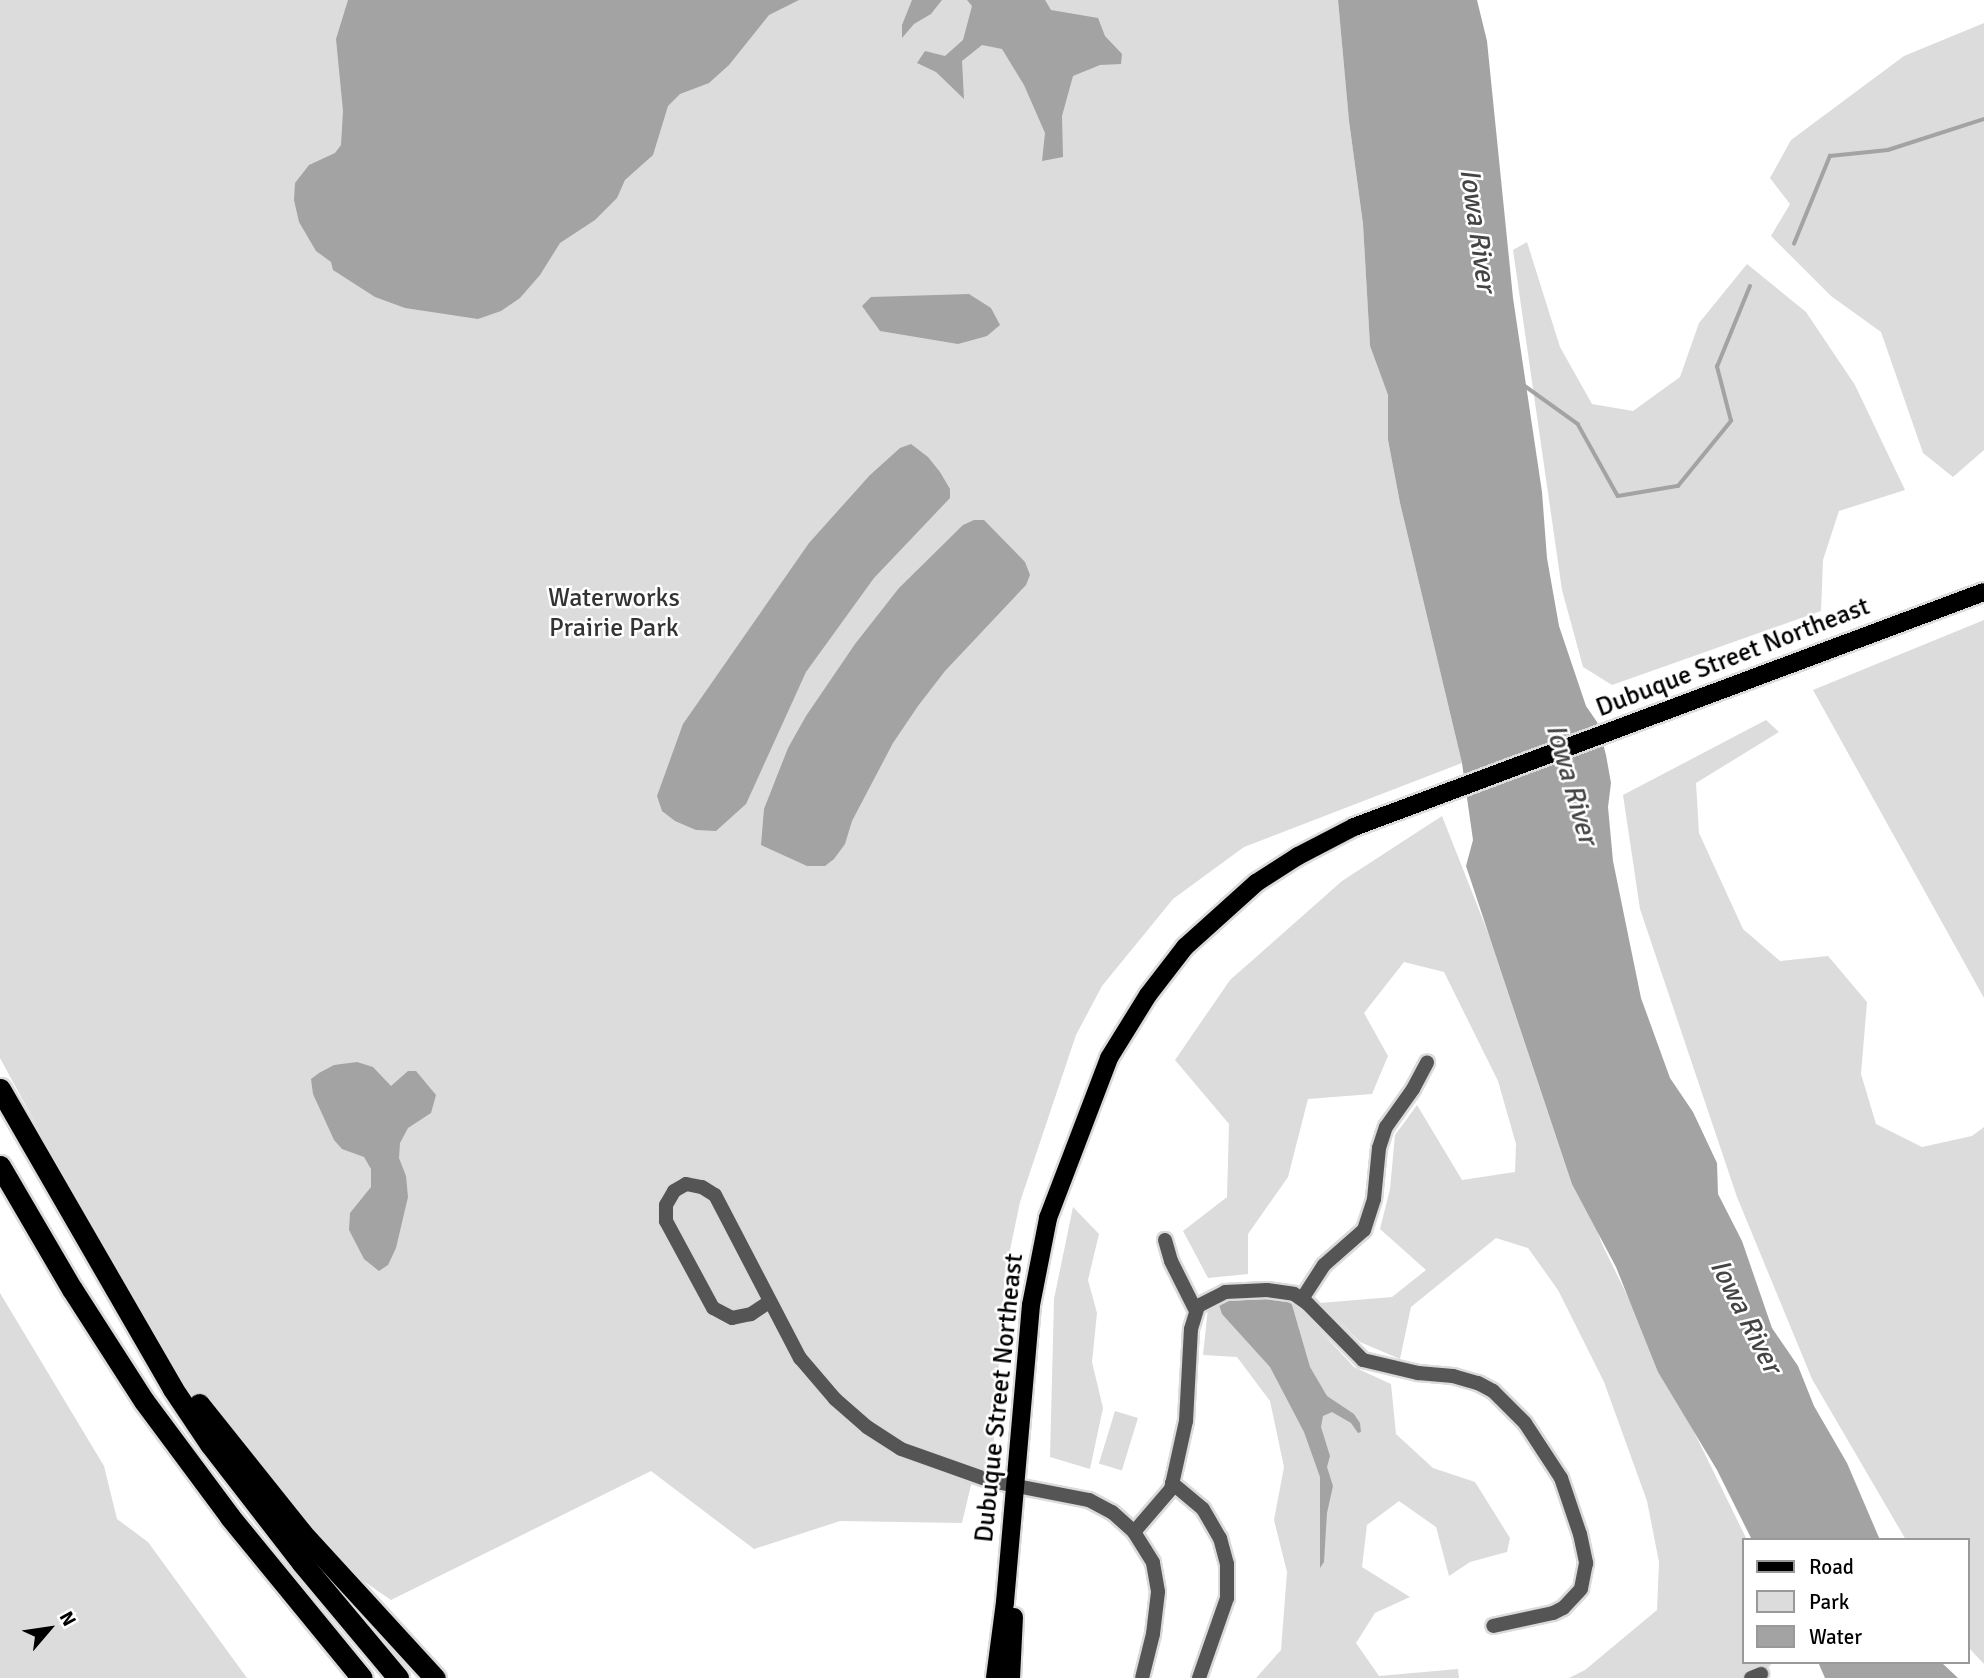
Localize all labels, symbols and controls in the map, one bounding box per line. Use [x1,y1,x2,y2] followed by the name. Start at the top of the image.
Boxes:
[1453,166,1503,294] water label: Iowa River
[548,583,680,644] park label: Waterworks Prairie Park
[1592,591,1874,725] street label: Dubuque Street Northeast
[1539,720,1605,848] water label: Iowa River
[969,1252,1031,1544] street label: Dubuque Street Northeast
[1703,1253,1789,1379] water label: Iowa River
[1742,1538,1970,1664] legend
[1809,1554,1854,1580] text: Road
[1809,1589,1849,1615] text: Park
[14,1594,84,1664] north arrow
[54,1607,81,1630] text: N
[1809,1624,1862,1650] text: Water

